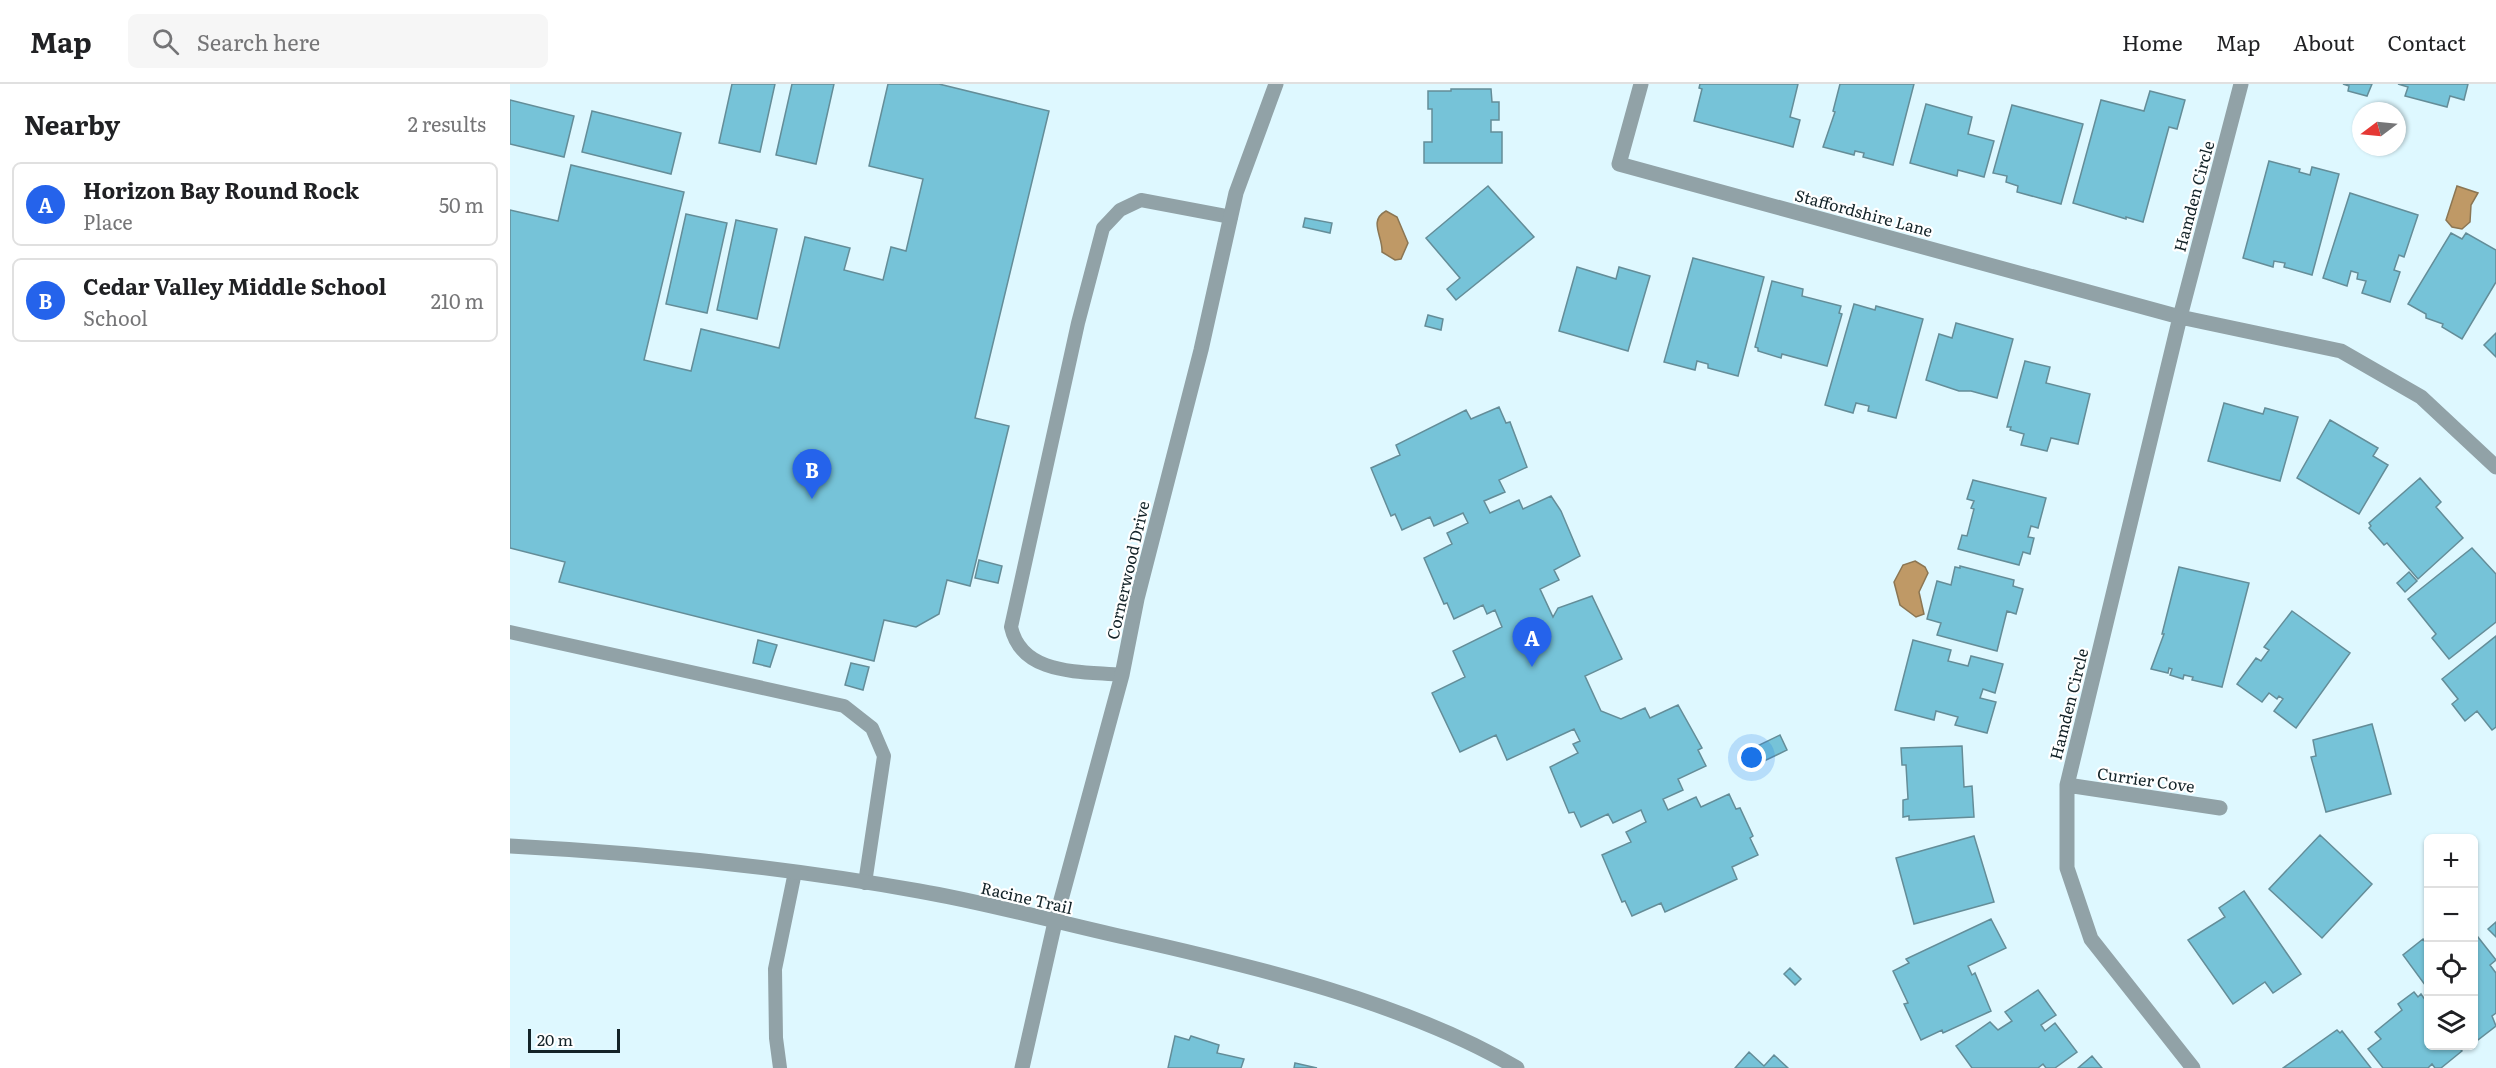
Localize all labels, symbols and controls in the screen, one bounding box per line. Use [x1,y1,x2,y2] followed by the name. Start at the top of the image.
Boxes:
[128,14,548,68] search box
[30,20,92,62] text: Map
[149,25,182,58] icon: search
[197,25,320,58] text: Search here
[2122,26,2183,57] text: Home
[2216,26,2260,57] text: Map
[2293,26,2355,57] text: About
[2388,26,2466,57] text: Contact
[2352,102,2406,156] north arrow
[24,104,120,143] text: Nearby
[408,108,486,138] text: 2 results
[2167,138,2219,254] street label: Hamden Circle
[83,173,359,206] text: Horizon Bay Round Rock
[1793,182,1935,242] street label: Staffordshire Lane
[38,189,53,219] text: A
[439,189,484,219] text: 50 m
[83,206,133,236] text: Place
[83,269,386,302] text: Cedar Valley Middle School
[39,285,52,315] text: B
[431,285,484,315] text: 210 m
[83,302,148,332] text: School
[792,450,832,499] pin: B
[1099,498,1155,642] street label: Cornerwood Drive
[1512,618,1552,667] pin: A
[2043,646,2093,762] street label: Hamden Circle
[1737,743,1766,772] your location
[2096,760,2196,798] street label: Currier Cove
[2424,834,2478,1050] map controls
[2424,834,2478,888] button: +
[979,875,1075,919] street label: Racine Trail
[2424,888,2478,942] button: −
[2424,942,2478,996] button: locate
[2424,996,2478,1050] button: layers
[528,1026,620,1054] scale bar
[537,1027,573,1051] text: 20 m

